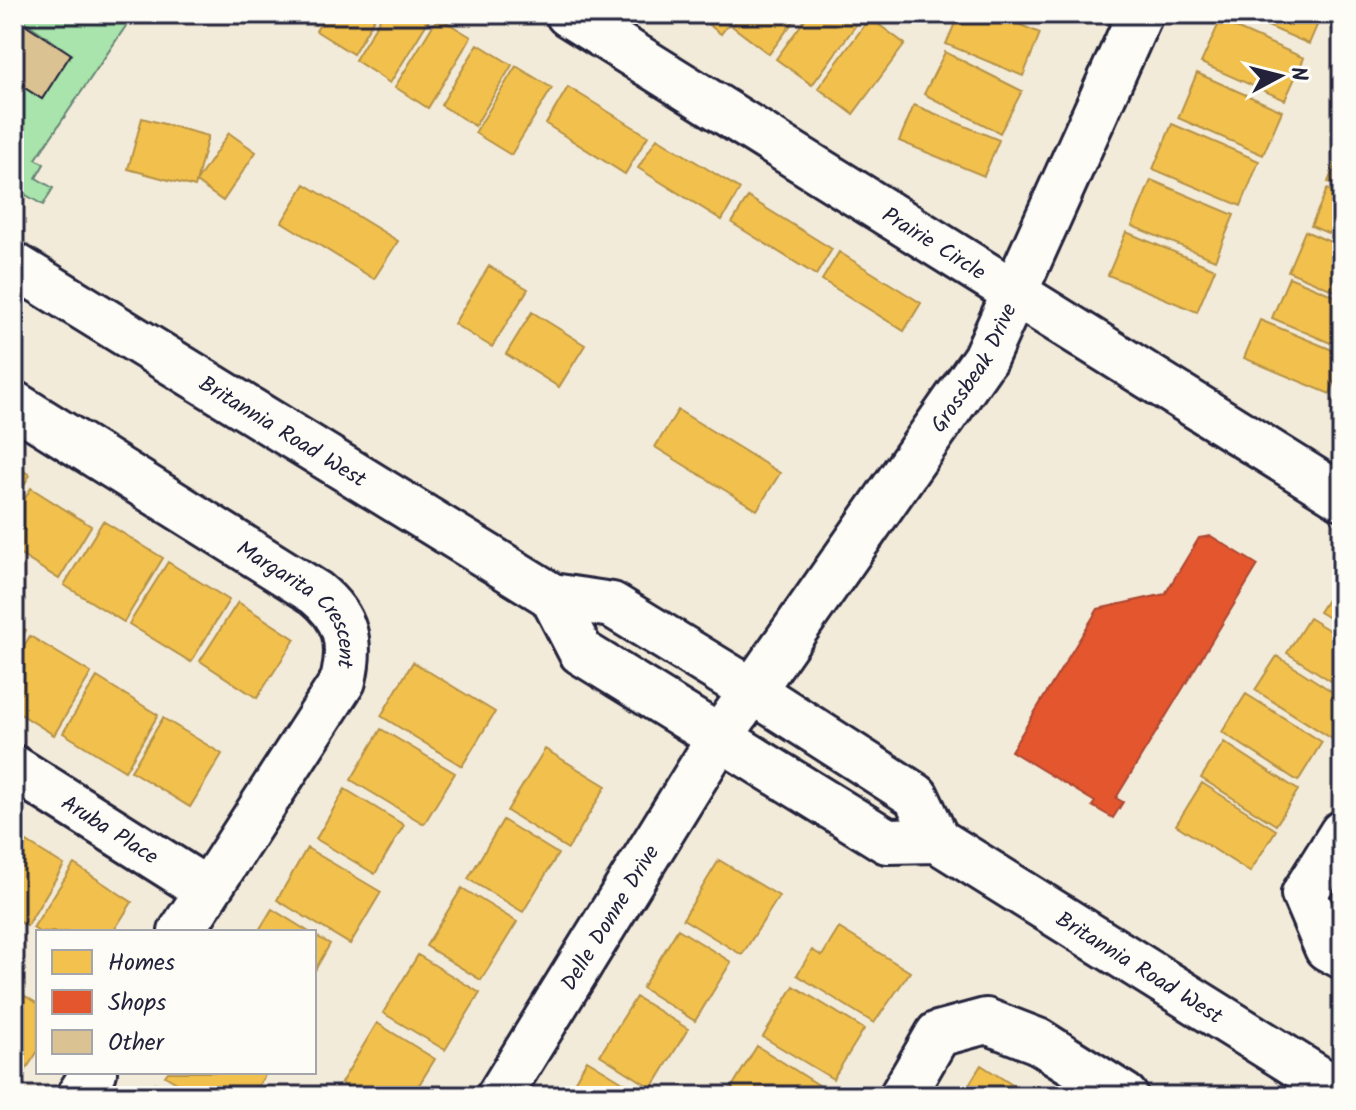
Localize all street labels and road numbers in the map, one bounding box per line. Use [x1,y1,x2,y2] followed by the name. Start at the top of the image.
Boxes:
[874,199,992,291] street label: Prairie Circle
[923,298,1028,441] street label: Grossbeak Drive
[191,368,373,498] street label: Britannia Road West
[229,532,362,671] street label: Margarita Crescent
[53,787,165,875] street label: Aruba Place
[553,839,670,998] street label: Delle Donne Drive
[1048,903,1229,1035] street label: Britannia Road West

